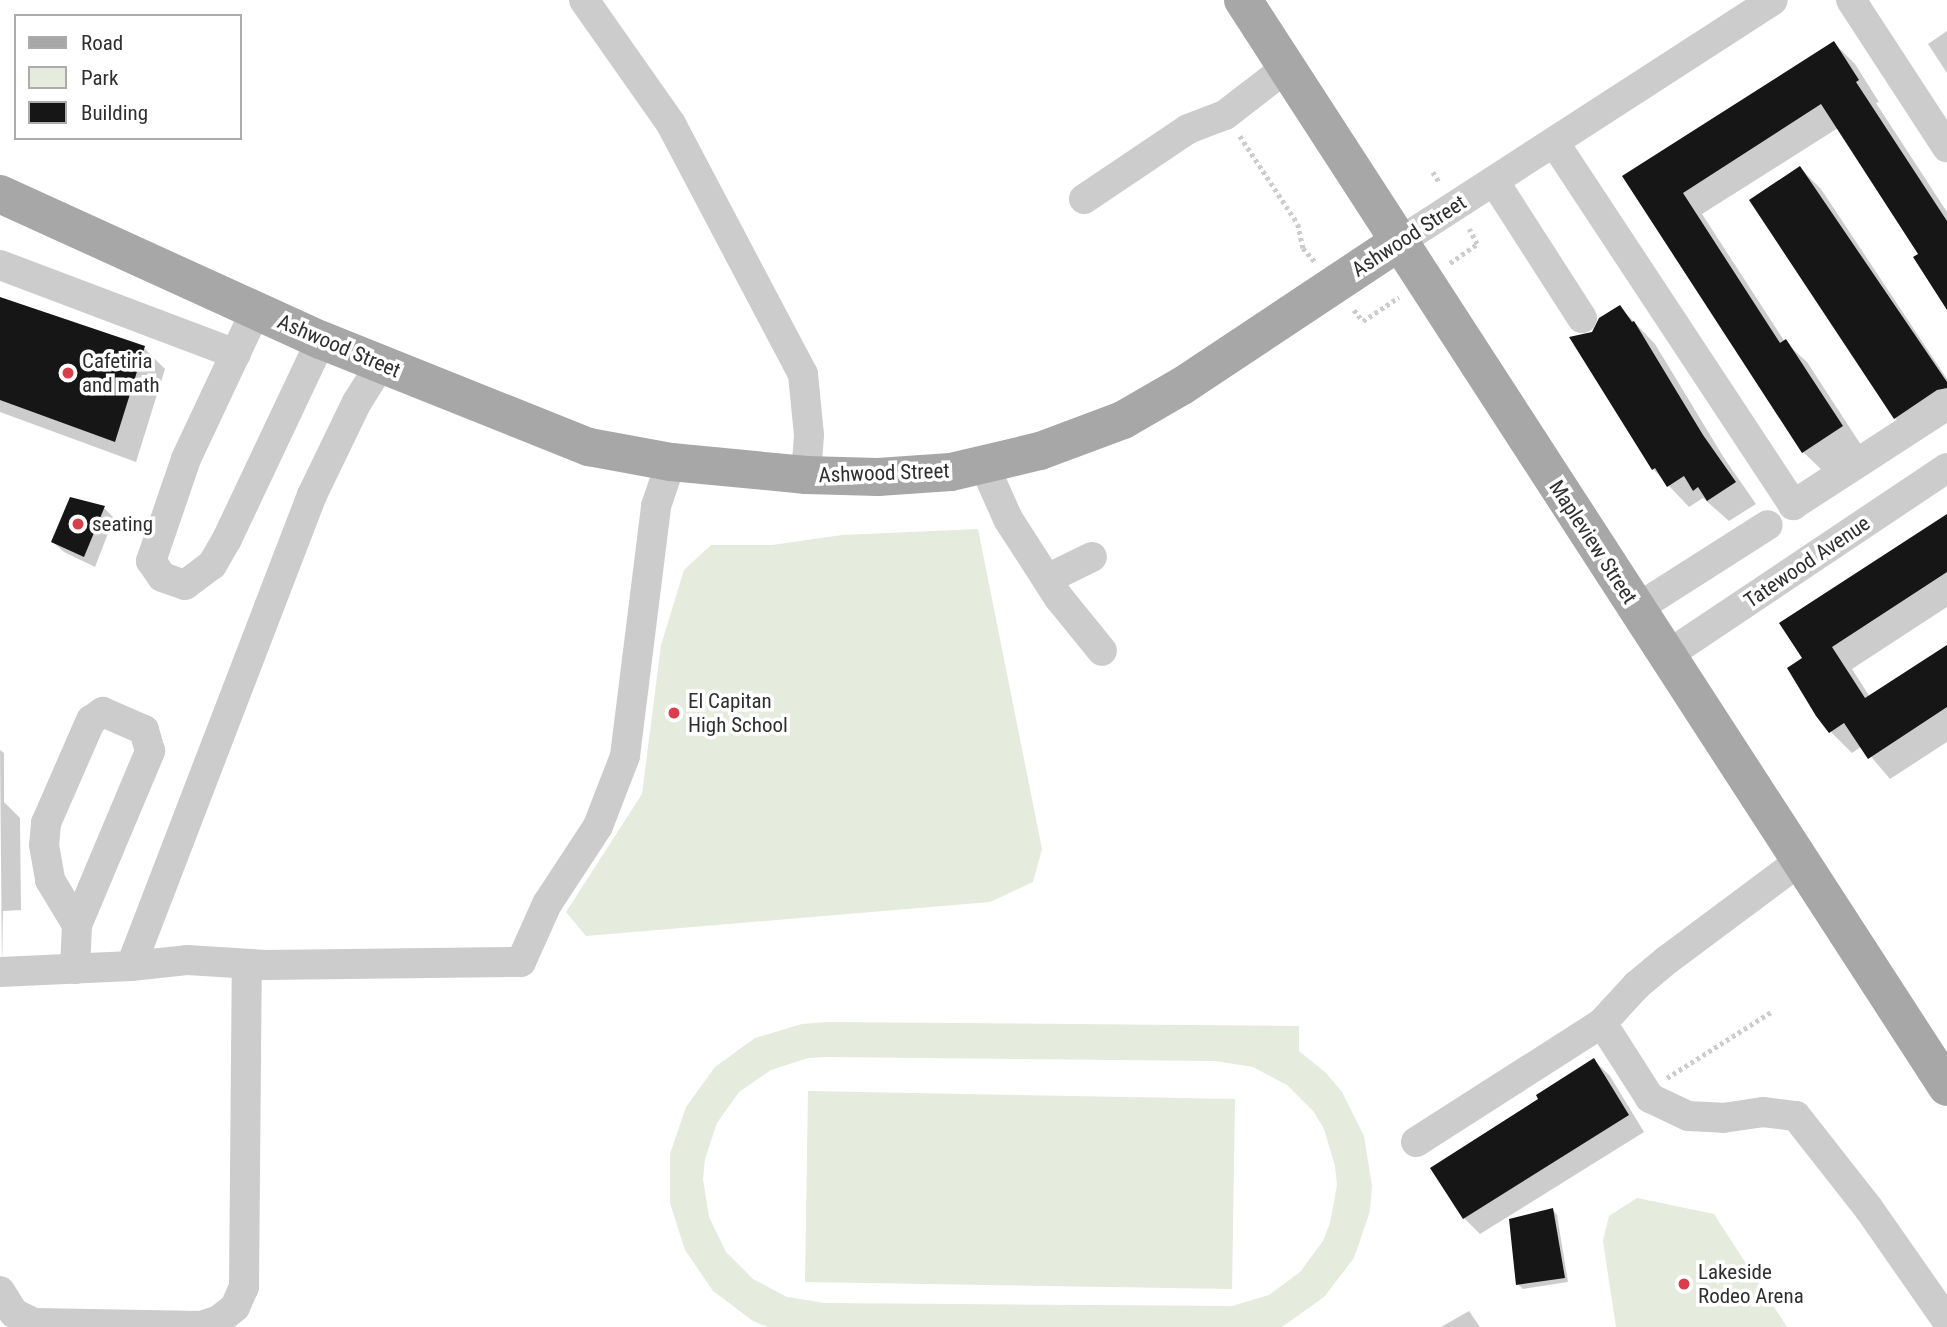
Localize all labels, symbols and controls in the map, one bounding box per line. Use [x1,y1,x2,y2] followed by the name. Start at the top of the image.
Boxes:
[14,14,242,140] legend
[81,31,123,55] text: Road
[81,66,118,90] text: Park
[81,101,148,125] text: Building
[1347,190,1471,282] street label: Ashwood Street
[274,309,404,383] street label: Ashwood Street
[82,348,160,398] place label: Cafetiria and math
[60,365,76,381] marker: Cafetiria and math
[818,458,950,488] street label: Ashwood Street
[1544,476,1642,608] street label: Mapleview Street
[92,511,153,537] place label: seating
[1739,511,1875,613] street label: Tatewood Avenue
[70,516,86,532] marker: seating
[688,688,788,738] place label: El Capitan High School
[666,705,682,721] marker: El Capitan High School
[1698,1259,1804,1309] place label: Lakeside Rodeo Arena
[1676,1276,1692,1292] marker: Lakeside Rodeo Arena

